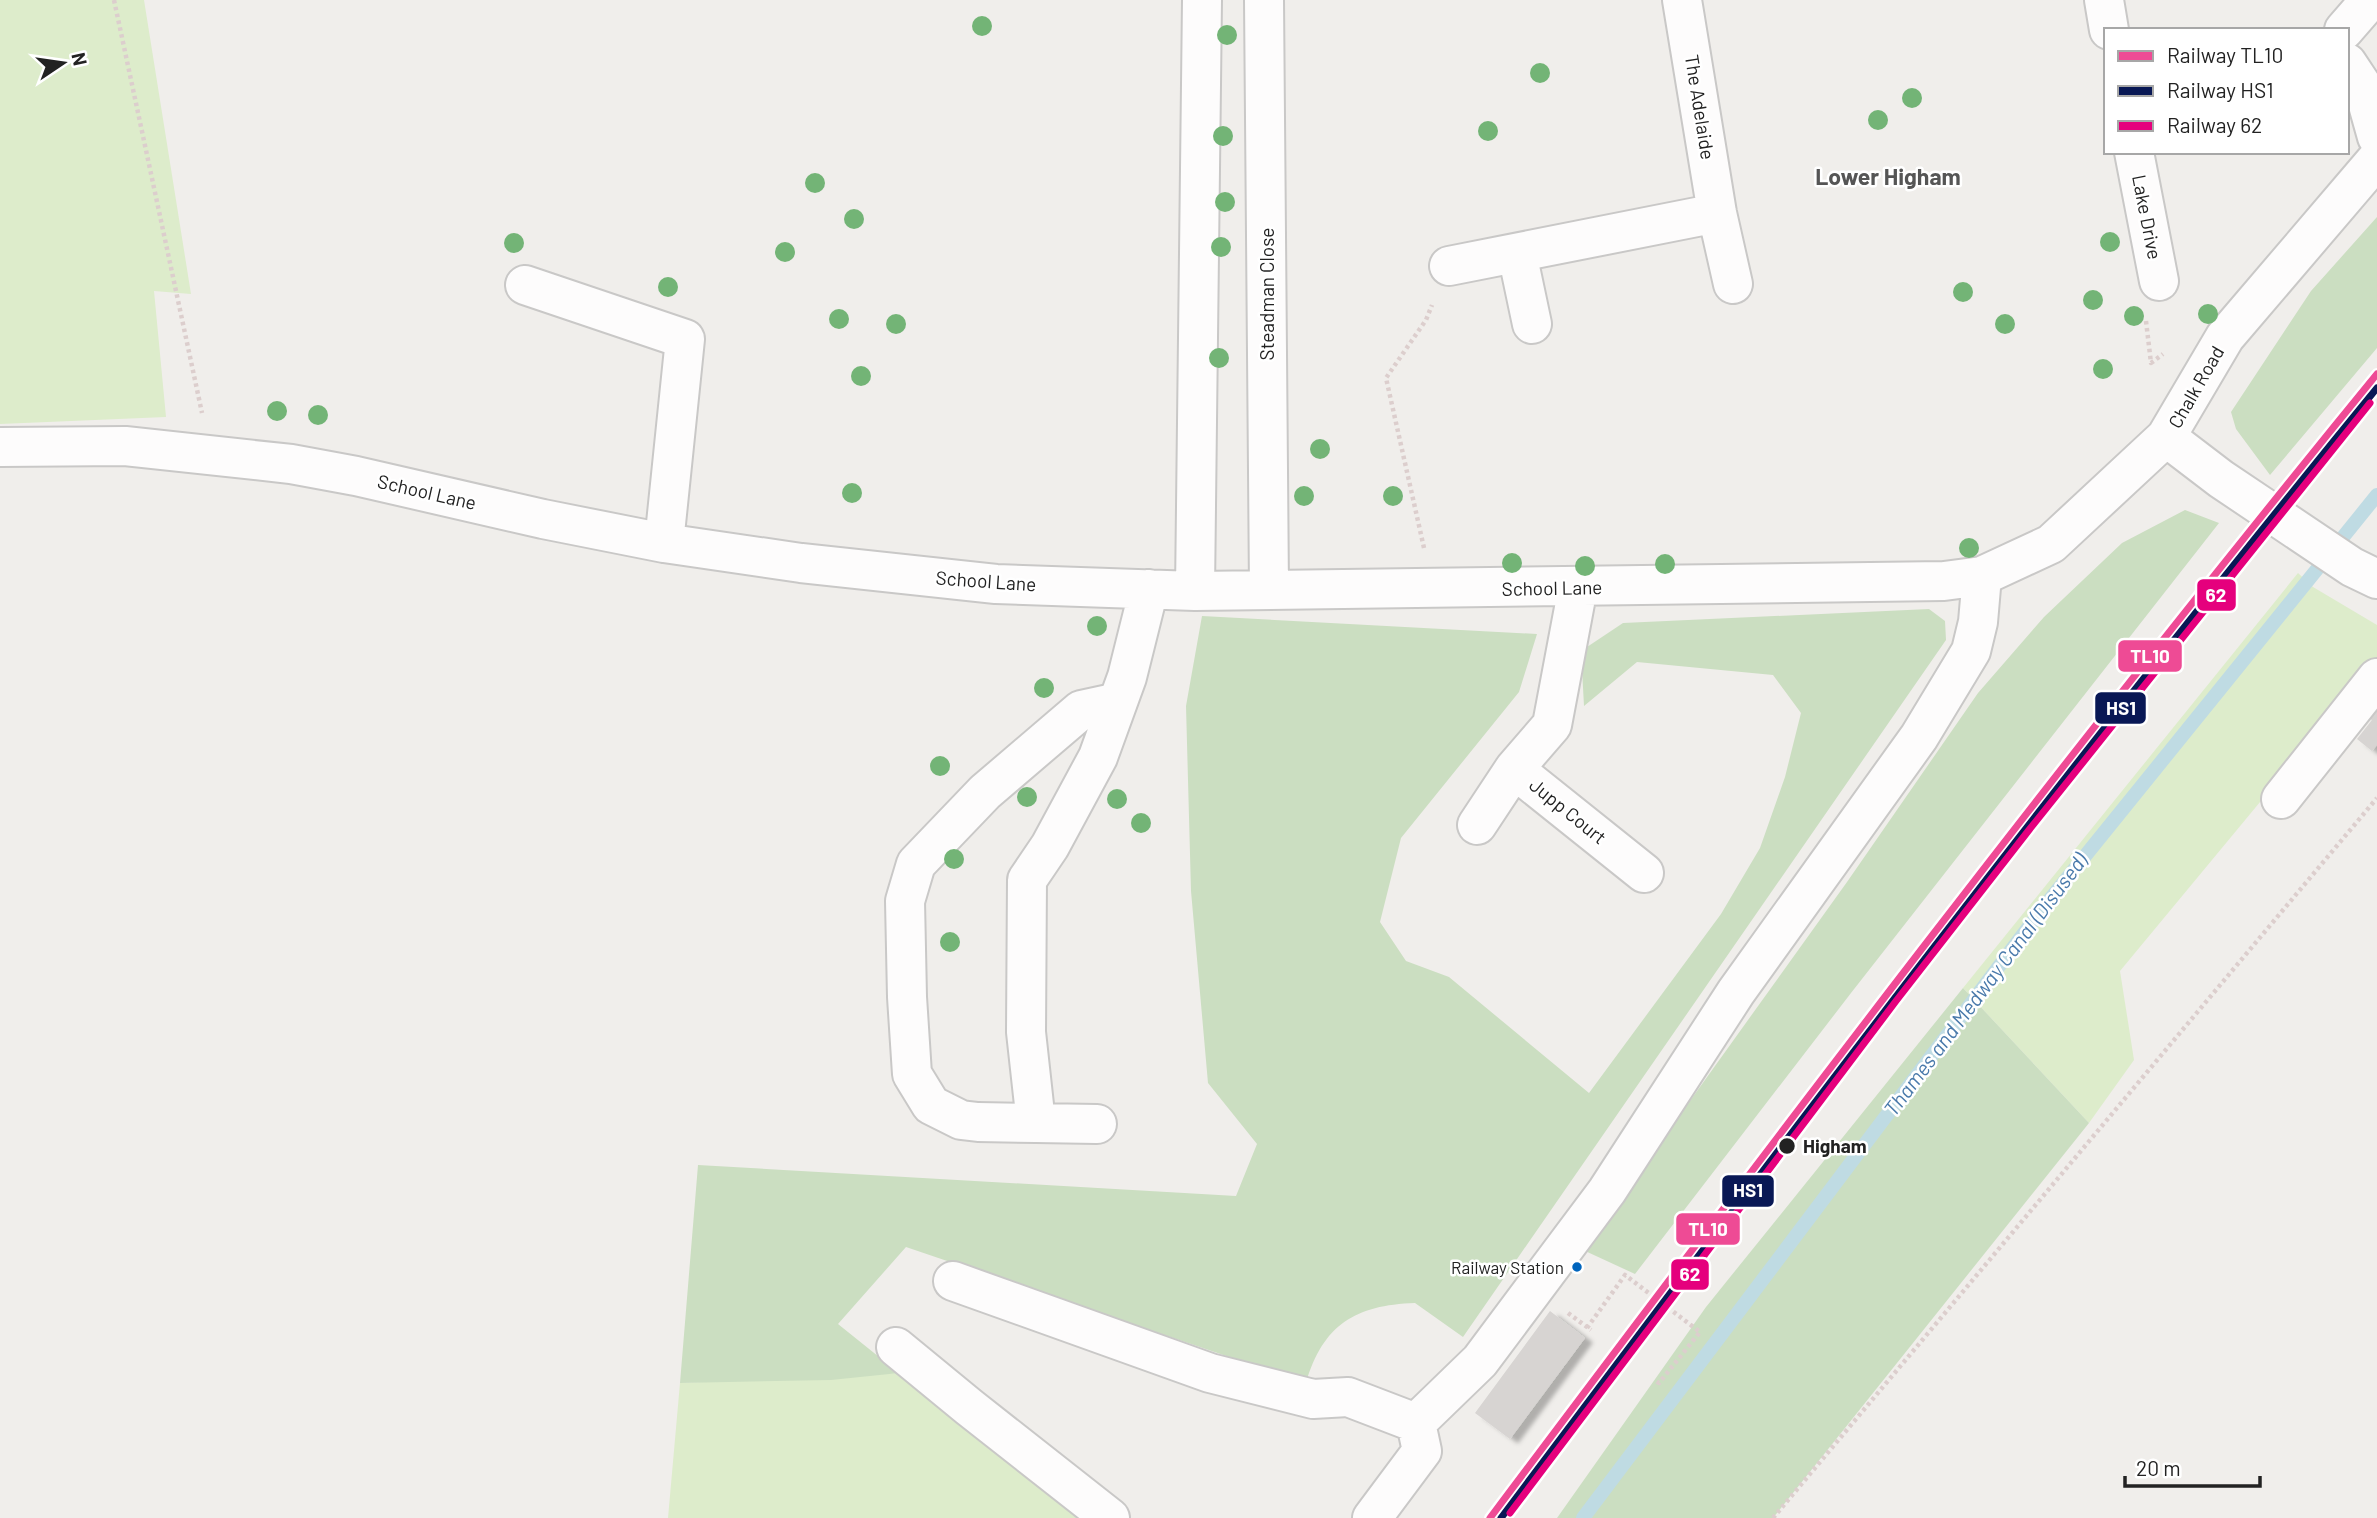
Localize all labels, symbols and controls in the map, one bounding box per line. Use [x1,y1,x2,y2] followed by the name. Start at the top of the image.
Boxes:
[28,28,98,98] north arrow
[2104,28,2349,154] legend
[2167,42,2283,67] text: Railway TL10
[67,50,93,68] text: N
[1681,53,1720,161] street label: The Adelaide
[2167,77,2274,102] text: Railway HS1
[2167,112,2262,137] text: Railway 62
[1815,162,1961,190] district label: Lower Higham
[2128,173,2167,261] street label: Lake Drive
[1255,228,1278,360] street label: Steadman Close
[2163,342,2228,432] street label: Chalk Road
[375,469,479,514] street label: School Lane
[935,566,1037,595] street label: School Lane
[1501,575,1603,600] street label: School Lane
[2196,578,2237,612] line badge: 62
[2206,583,2226,606] text: 62
[2117,639,2183,673] line badge: TL10
[2130,644,2170,667] text: TL10
[2094,691,2147,725] line badge: HS1
[2106,696,2136,719] text: HS1
[1525,773,1611,849] street label: Jupp Court
[1878,847,2092,1120] water label: Thames and Medway Canal (Disused)
[1803,1134,1867,1157] place label: Higham
[1777,1136,1797,1156] marker: Higham
[1721,1174,1775,1208] line badge: HS1
[1733,1178,1763,1201] text: HS1
[1675,1212,1741,1246] line badge: TL10
[1688,1217,1728,1240] text: TL10
[1451,1257,1564,1277] place label: Railway Station
[1670,1258,1710,1291] line badge: 62
[1570,1260,1584,1274] marker: Railway Station
[1680,1262,1700,1285] text: 62
[2125,1444,2260,1488] scale bar
[2136,1455,2181,1480] text: 20 m

